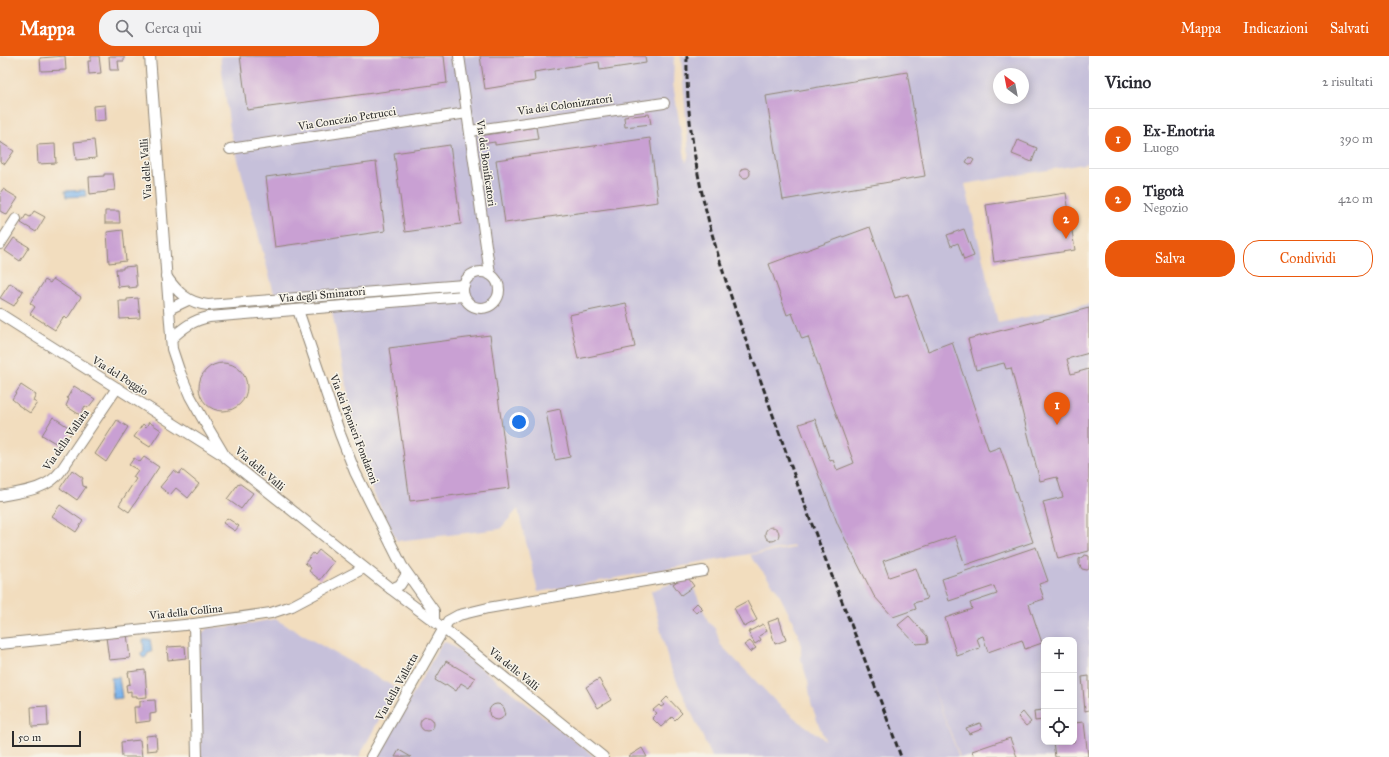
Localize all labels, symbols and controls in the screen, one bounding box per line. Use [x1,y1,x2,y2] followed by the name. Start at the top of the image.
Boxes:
[99,10,379,46] search box
[20,17,75,40] text: Mappa
[113,17,135,39] icon: search
[145,19,202,37] text: Cerca qui
[1181,20,1221,37] text: Mappa
[1243,20,1308,37] text: Indicazioni
[1330,20,1369,37] text: Salvati
[993,68,1029,104] north arrow
[1105,72,1151,93] text: Vicino
[1322,74,1373,90] text: 2 risultati
[516,92,613,118] street label: Via dei Colonizzatori
[296,105,397,133] street label: Via Concezio Petrucci
[473,118,499,207] street label: Via dei Bonificatori
[1143,122,1215,140] text: Ex-Enotria
[1115,131,1121,147] text: 1
[1340,131,1373,147] text: 390 m
[137,138,155,201] street label: Via delle Valli
[1143,140,1179,156] text: Luogo
[1143,182,1184,200] text: Tigotà
[1115,191,1121,207] text: 2
[1338,191,1373,207] text: 420 m
[1143,200,1188,216] text: Negozio
[1053,206,1079,239] pin: 2
[1105,240,1235,277] button: Salva
[1243,240,1373,277] button: Condividi
[277,285,366,305] street label: Via degli Sminatori
[89,353,151,399] street label: Via del Poggio
[327,371,381,486] street label: Via dei Pionieri Fondatori
[1044,392,1070,425] pin: 1
[40,407,92,474] street label: Via della Vallata
[509,412,529,432] your location
[232,444,288,494] street label: Via delle Valli
[148,602,224,622] street label: Via della Collina
[1041,637,1077,745] map controls
[1041,637,1077,673] button: +
[485,644,542,693] street label: Via delle Valli
[373,651,421,724] street label: Via della Valletta
[1041,673,1077,709] button: −
[1041,709,1077,745] button: locate
[12,729,81,748] scale bar
[18,731,41,744] text: 50 m

